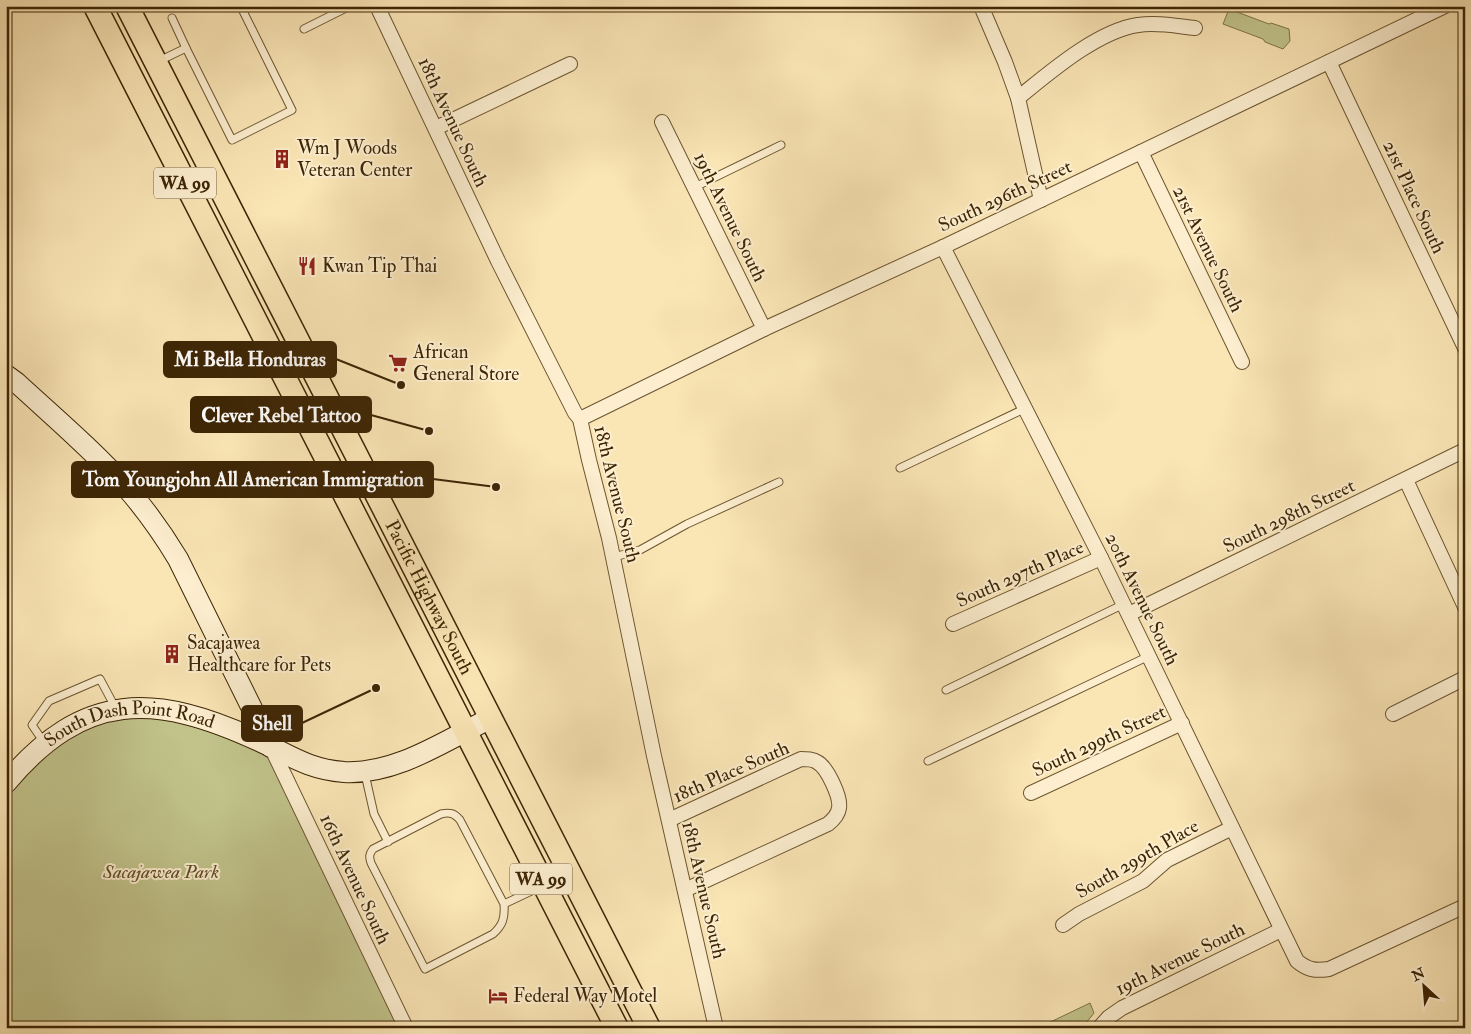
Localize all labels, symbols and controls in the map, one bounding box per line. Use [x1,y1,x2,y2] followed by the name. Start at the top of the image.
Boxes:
[412,53,494,191] street label: 18th Avenue South
[296,136,412,182] place label: Wm J Woods Veteran Center
[1377,137,1451,257] street label: 21st Place South
[271,148,293,170] building icon: Wm J Woods Veteran Center
[688,148,772,286] street label: 19th Avenue South
[934,155,1076,237] street label: South 296th Street
[154,168,216,198] road number: WA 99
[1167,182,1249,316] street label: 21st Avenue South
[322,254,437,279] place label: Kwan Tip Thai
[296,255,318,277] restaurant icon: Kwan Tip Thai
[412,340,519,386] place label: African General Store
[164,342,336,377] callout: Mi Bella Honduras
[173,347,326,372] text: Mi Bella Honduras
[387,352,409,374] supermarket icon: African General Store
[191,397,371,432] callout: Clever Rebel Tattoo
[201,403,361,428] text: Clever Rebel Tattoo
[588,423,646,565] street label: 18th Avenue South
[72,462,433,497] callout: Tom Youngjohn All American Immigration
[81,467,424,493] text: Tom Youngjohn All American Immigration
[1219,474,1359,558] street label: South 298th Street
[380,516,478,679] street label: Pacific Highway South
[1100,529,1184,669] street label: 20th Avenue South
[952,535,1088,613] street label: South 297th Place
[187,631,331,677] place label: Sacajawea Healthcare for Pets
[161,643,183,665] building icon: Sacajawea Healthcare for Pets
[39,696,219,752] street label: South Dash Point Road
[1028,700,1170,782] street label: South 299th Street
[242,706,302,741] callout: Shell
[252,711,293,736] text: Shell
[669,736,793,808] street label: 18th Place South
[314,810,396,948] street label: 16th Avenue South
[1071,814,1203,904] street label: South 299th Place
[677,819,731,961] street label: 18th Avenue South
[102,860,219,884] park label: Sacajawea Park
[510,864,572,894] road number: WA 99
[1111,917,1249,1001] street label: 19th Avenue South
[1398,962,1448,1012] north arrow
[1408,964,1428,986] text: N
[513,984,657,1008] place label: Federal Way Motel
[487,985,509,1007] hotel icon: Federal Way Motel

